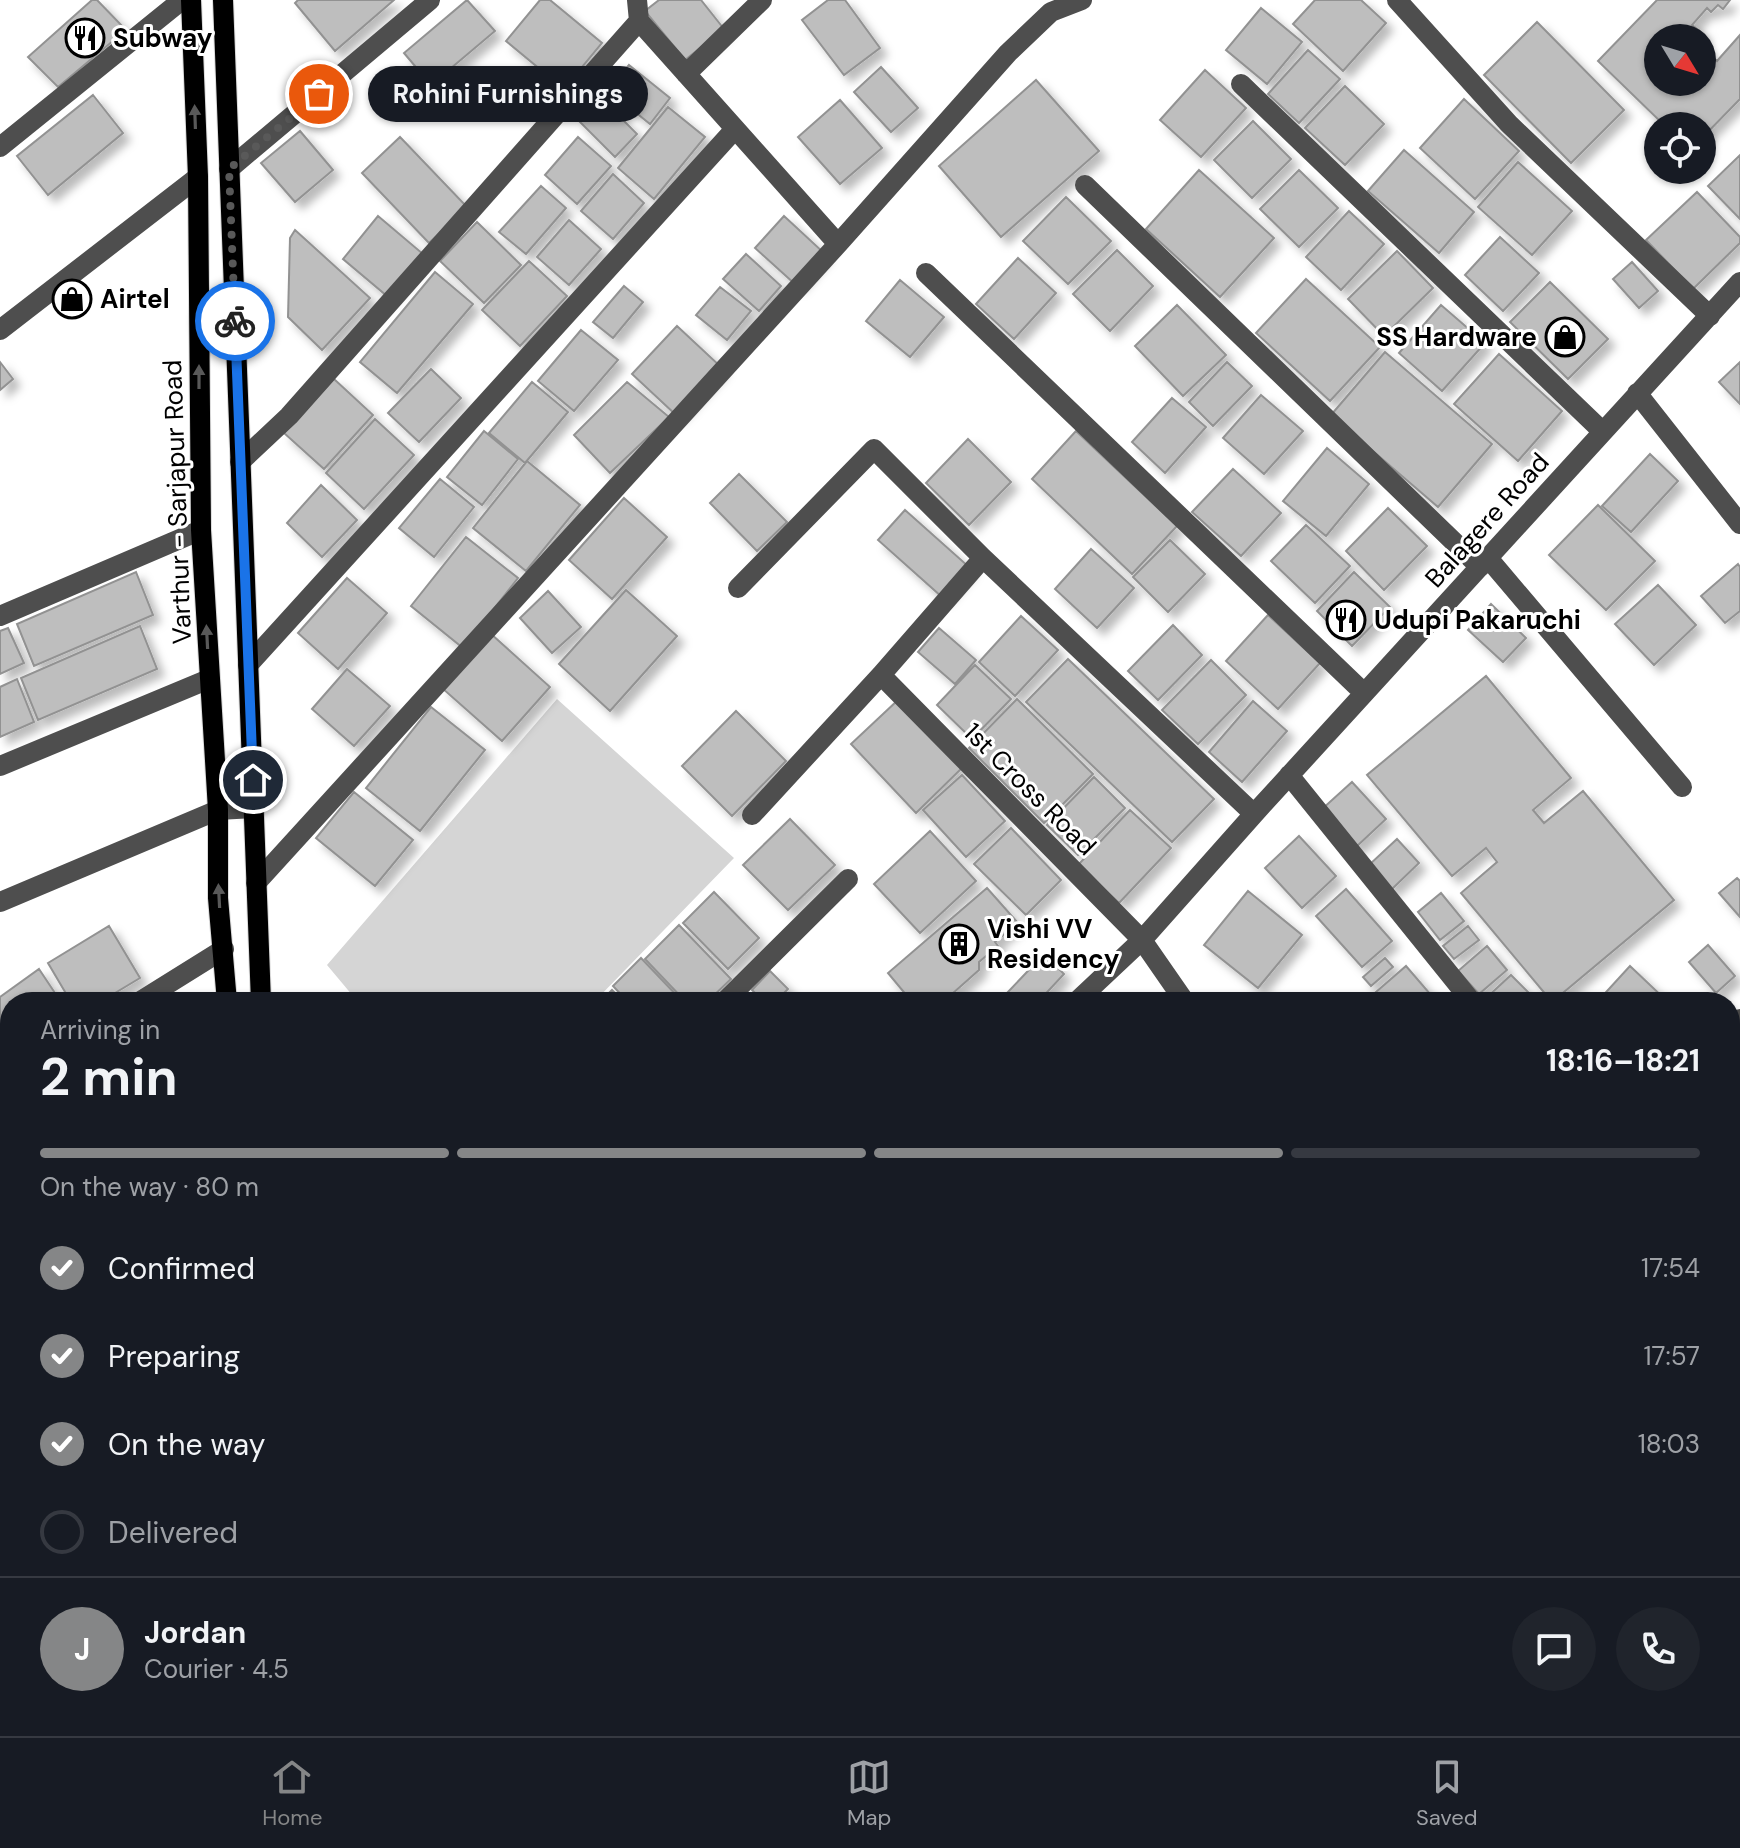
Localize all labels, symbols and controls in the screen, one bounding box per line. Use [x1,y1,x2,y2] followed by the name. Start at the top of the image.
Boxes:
[64,17,106,59] restaurant icon: Subway
[113,21,213,55] place label: Subway
[1644,24,1716,96] north arrow
[1644,24,1716,184] map controls
[285,60,353,128] pin
[367,66,647,122] callout: Rohini Furnishings
[297,72,341,116] icon: bag
[393,77,623,111] text: Rohini Furnishings
[189,104,202,129] one-way arrow
[1644,112,1716,184] button: locate
[51,278,93,320] shop icon: Airtel
[195,281,275,361] courier
[100,282,170,316] place label: Airtel
[213,299,257,343] icon: bike
[1544,316,1586,358] shop icon: SS Hardware
[1376,320,1537,354] place label: SS Hardware
[155,359,199,645] street label: Varthur - Sarjapur Road
[193,364,205,389] one-way arrow
[1418,446,1556,594] street label: Balagere Road
[1325,599,1367,641] restaurant icon: Udupi Pakaruchi
[1374,603,1581,637] place label: Udupi Pakaruchi
[200,624,213,649] one-way arrow
[956,715,1104,863] street label: 1st Cross Road
[219,746,287,814] pin
[231,758,275,802] icon: home
[212,883,225,908] one-way arrow
[987,912,1120,976] place label: Vishi VV Residency
[938,923,980,965] building icon: Vishi VV Residency
[40,1013,160,1047] text: Arriving in
[1546,1041,1700,1080] text: 18:16–18:21
[40,1043,178,1111] text: 2 min
[40,1170,259,1204] text: On the way · 80 m
[40,1246,84,1290] icon: check
[108,1249,255,1288] text: Confirmed
[1641,1251,1700,1285] text: 17:54
[40,1334,84,1378] icon: check
[108,1337,240,1376] text: Preparing
[1643,1339,1700,1373] text: 17:57
[40,1422,84,1466] icon: check
[108,1425,265,1464] text: On the way
[1638,1427,1700,1461] text: 18:03
[108,1513,238,1552] text: Delivered
[1512,1607,1596,1691] button: chat
[1616,1607,1700,1691] button: phone
[144,1613,246,1652] text: Jordan
[74,1630,90,1669] text: J
[144,1652,289,1686] text: Courier · 4.5
[262,1755,322,1832] tab: Home
[847,1755,891,1832] tab: Map
[1416,1755,1478,1832] tab: Saved

